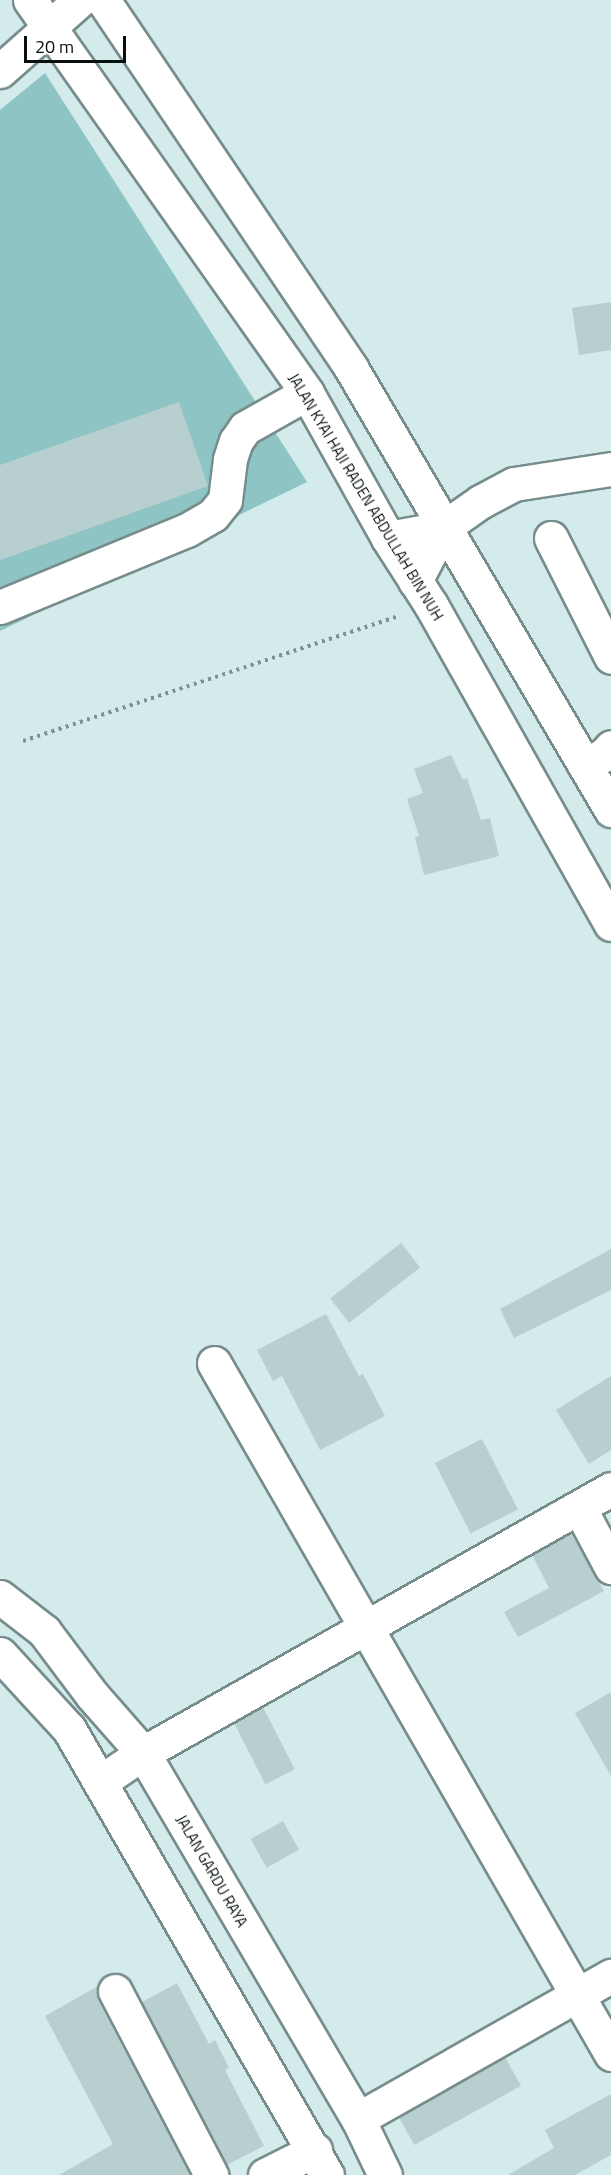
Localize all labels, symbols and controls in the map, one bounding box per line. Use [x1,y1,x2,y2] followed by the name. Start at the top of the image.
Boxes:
[27,24,129,62] scale bar
[35,33,74,60] text: 20 m
[285,370,447,624] street label: JALAN KYAI HAJI RADEN ABDULLAH BIN NUH
[173,1812,251,1930] street label: JALAN GARDU RAYA

